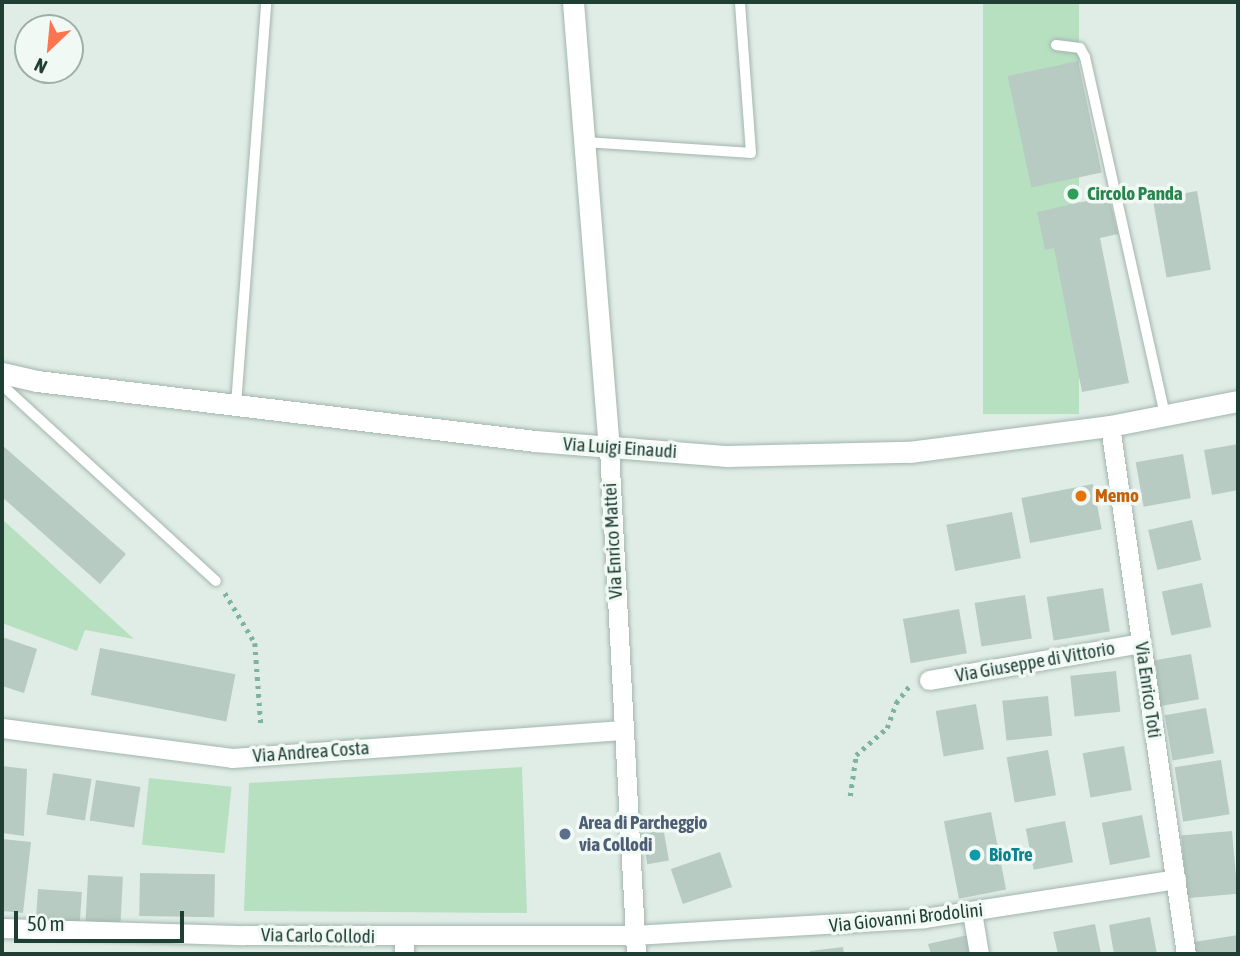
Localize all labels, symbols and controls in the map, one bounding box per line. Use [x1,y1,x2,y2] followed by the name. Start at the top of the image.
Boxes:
[14,14,84,84] north arrow
[31,54,51,78] text: N
[1087,183,1183,205] place label: Circolo Panda
[1065,186,1081,202] marker: Circolo Panda
[562,433,678,463] street label: Via Luigi Einaudi
[599,482,627,600] street label: Via Enrico Mattei
[1095,485,1139,507] place label: Memo
[1073,488,1089,504] marker: Memo
[953,637,1117,687] street label: Via Giuseppe di Vittorio
[1130,640,1166,740] street label: Via Enrico Toti
[252,737,370,767] street label: Via Andrea Costa
[579,812,707,856] place label: Area di Parcheggio via Collodi
[557,826,573,842] marker: Area di Parcheggio via Collodi
[989,844,1033,866] place label: BioTre
[967,847,983,863] marker: BioTre
[18,897,187,941] scale bar
[828,899,984,937] street label: Via Giovanni Brodolini
[27,911,65,935] text: 50 m
[261,924,375,948] street label: Via Carlo Collodi

